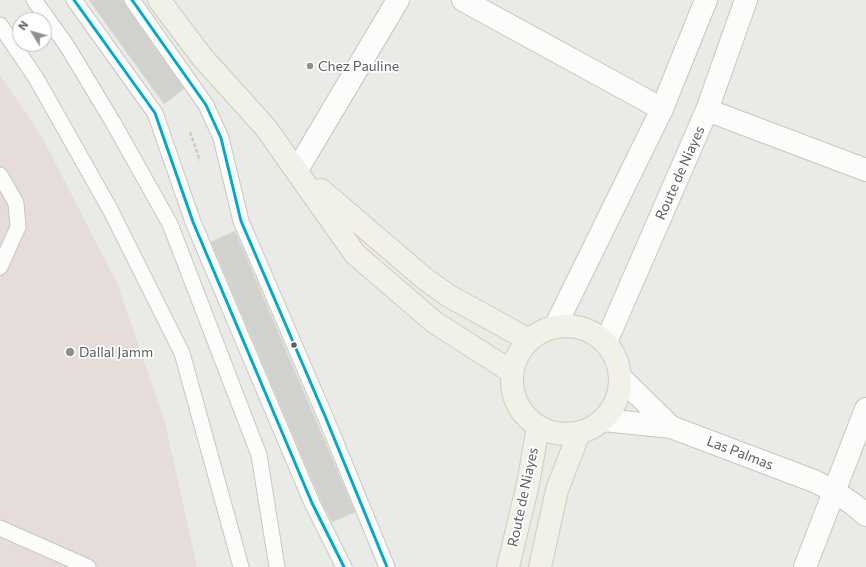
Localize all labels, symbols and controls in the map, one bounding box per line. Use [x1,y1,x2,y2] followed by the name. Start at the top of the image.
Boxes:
[12,12,52,52] north arrow
[15,18,30,32] text: N
[318,58,399,74] place label: Chez Pauline
[305,61,315,71] marker: Chez Pauline
[652,123,708,223] street label: Route de Niayes
[289,340,299,350] unlabelled marker
[79,344,153,360] place label: Dallal Jamm
[64,346,76,358] marker: Dallal Jamm
[704,433,776,473] street label: Las Palmas
[504,446,542,548] street label: Route de Niayes

